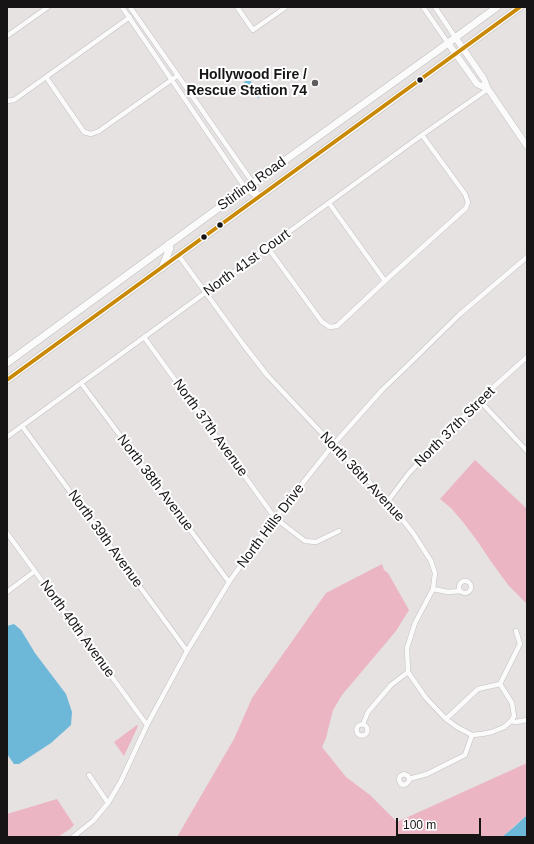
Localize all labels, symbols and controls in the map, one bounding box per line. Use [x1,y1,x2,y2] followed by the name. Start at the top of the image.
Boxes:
[186,67,307,100] place label: Hollywood Fire / Rescue Station 74
[415,75,425,85] unlabelled marker
[310,78,320,88] marker: Hollywood Fire / Rescue Station 74
[215,154,289,214] street label: Stirling Road
[215,220,225,230] unlabelled marker
[201,226,293,300] street label: North 41st Court
[199,232,209,242] unlabelled marker
[169,376,251,480] street label: North 37th Avenue
[411,383,499,471] street label: North 37th Street
[316,429,408,525] street label: North 36th Avenue
[113,431,197,535] street label: North 38th Avenue
[234,481,308,571] street label: North Hills Drive
[64,487,146,591] street label: North 39th Avenue
[36,577,118,681] street label: North 40th Avenue
[398,810,483,836] scale bar
[403,818,436,832] text: 100 m

